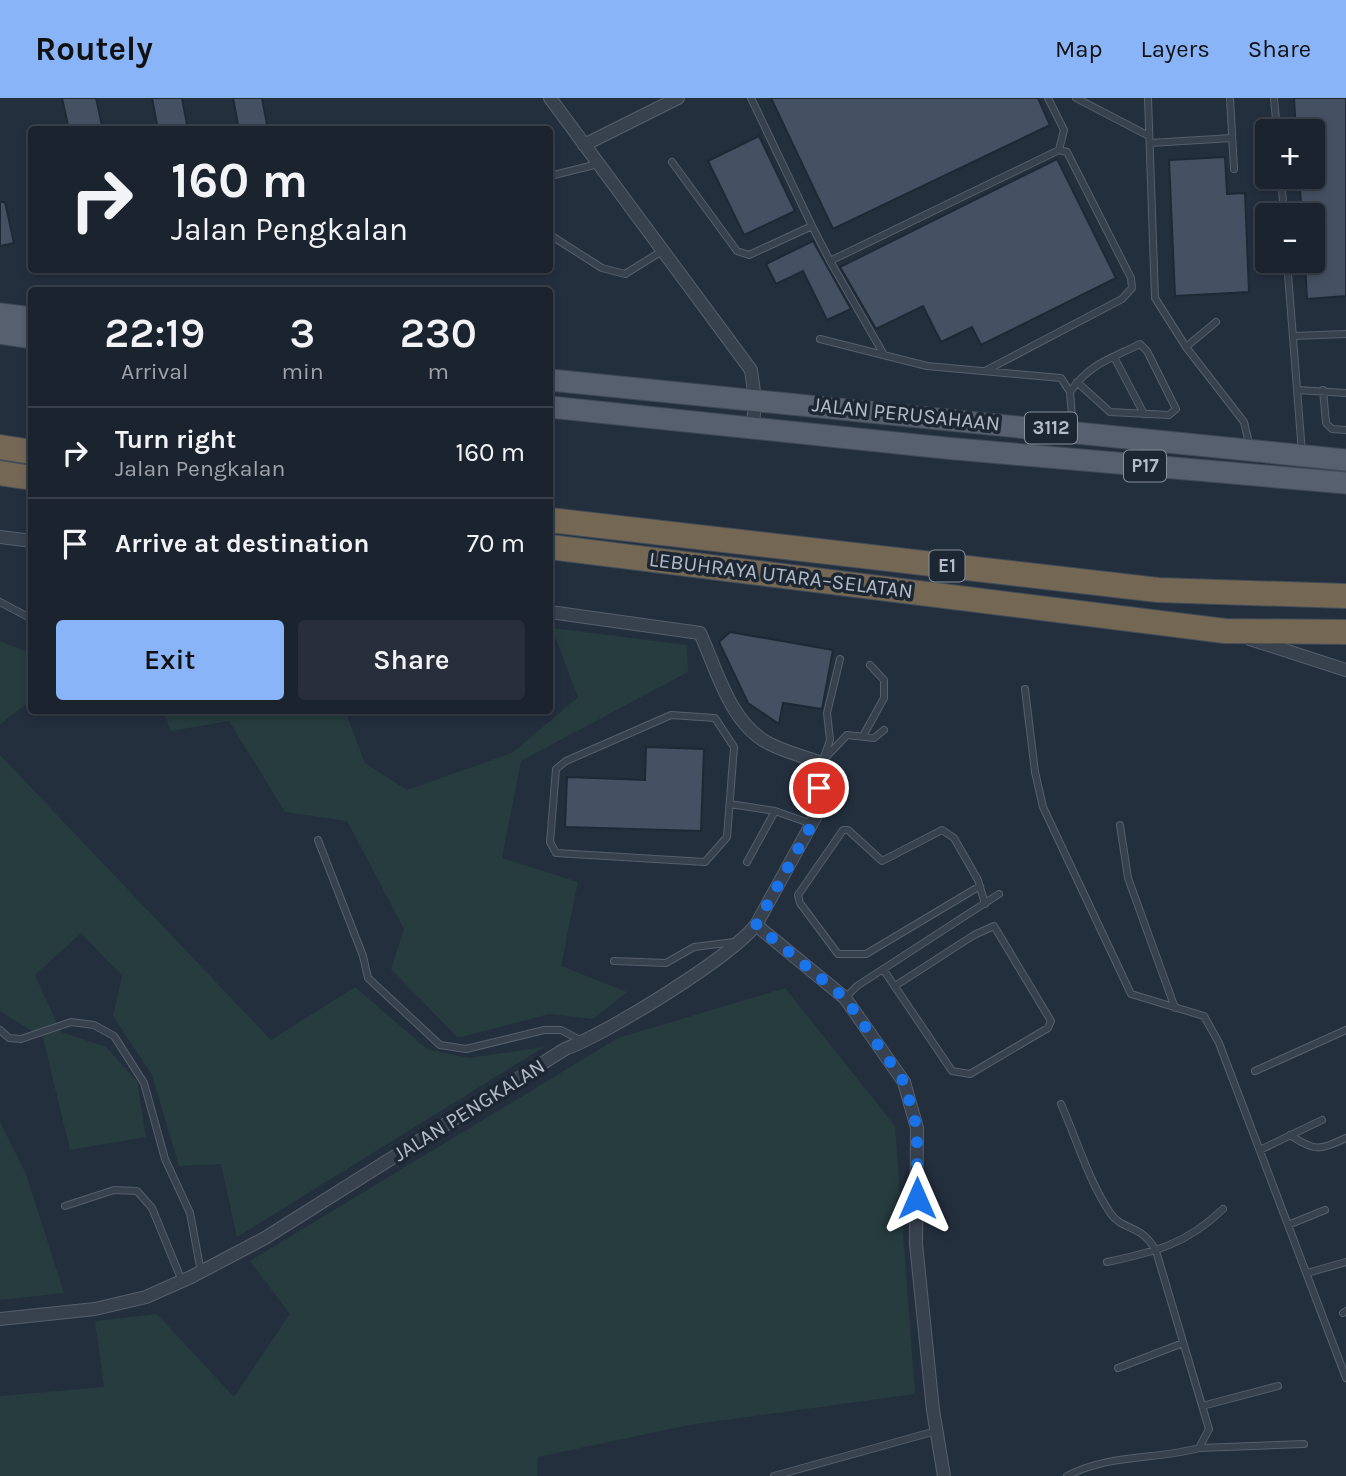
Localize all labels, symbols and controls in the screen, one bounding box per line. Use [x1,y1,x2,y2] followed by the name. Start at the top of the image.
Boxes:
[35,30,153,68] text: Routely
[1055,35,1103,63] text: Map
[1141,35,1210,63] text: Layers
[1248,35,1311,63] text: Share
[1255,119,1325,273] map controls
[1255,119,1325,189] button: +
[171,152,308,209] text: 160 m
[56,154,147,245] icon: right
[1255,203,1325,273] button: −
[171,211,408,248] text: Jalan Pengkalan
[104,308,205,358] text: 22:19
[290,308,315,358] text: 3
[400,308,477,358] text: 230
[121,358,188,385] text: Arrival
[281,358,324,385] text: min
[428,358,449,385] text: m
[811,392,1001,436] street label: JALAN PERUSAHAAN
[1025,412,1077,444] road number: 3112
[115,424,236,455] text: Turn right
[56,434,94,472] icon: right
[456,437,525,468] text: 160 m
[1124,450,1166,482] road number: P17
[115,455,285,482] text: Jalan Pengkalan
[56,525,94,563] icon: arrive
[115,528,369,559] text: Arrive at destination
[467,528,525,559] text: 70 m
[648,547,914,603] street label: LEBUHRAYA UTARA–SELATAN
[930,551,964,582] road number: E1
[56,620,284,700] button: Exit
[298,620,525,700] button: Share
[789,758,849,818] pin
[800,769,838,807] icon: arrive
[389,1054,549,1166] street label: JALAN PENGKALAN
[880,1161,954,1235] position arrow

